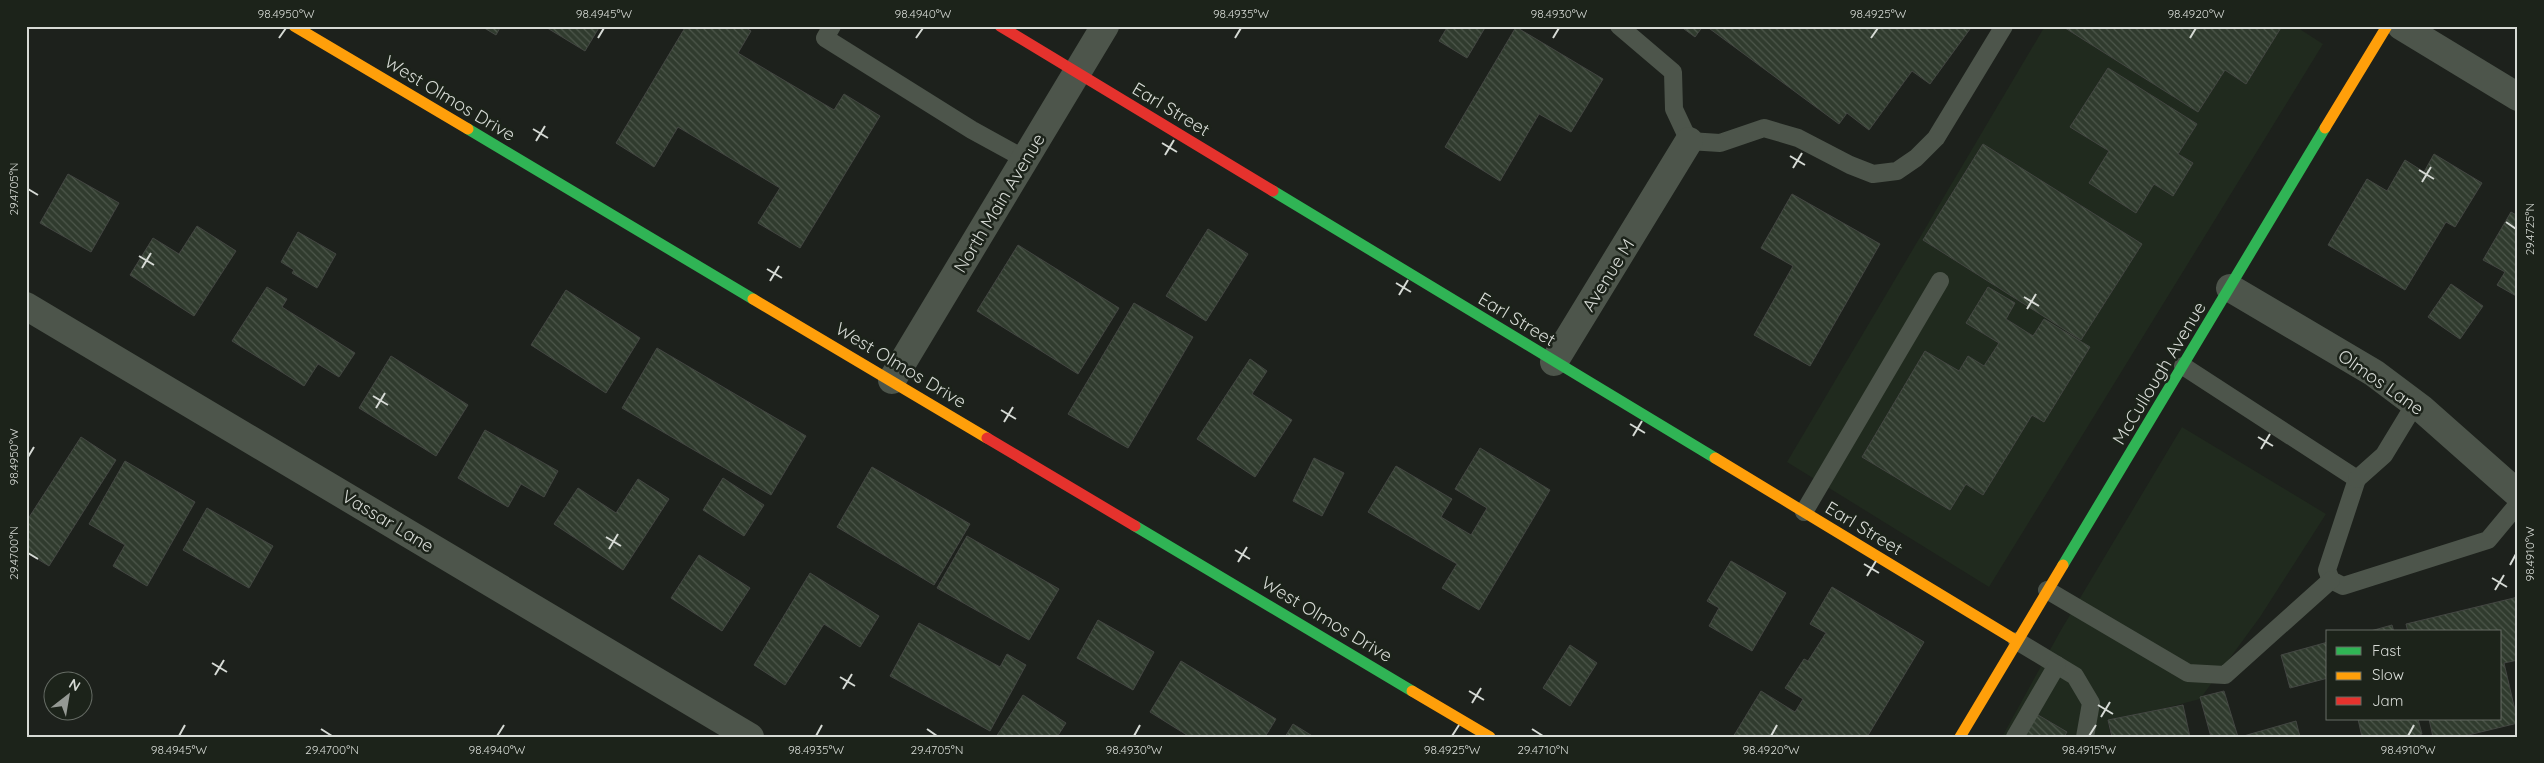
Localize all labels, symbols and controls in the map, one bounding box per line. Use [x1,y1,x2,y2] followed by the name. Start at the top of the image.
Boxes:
[257,6,315,21] text: 98.4950°W
[576,6,633,21] text: 98.4945°W
[895,6,952,21] text: 98.4940°W
[1213,6,1269,21] text: 98.4935°W
[1531,6,1588,21] text: 98.4930°W
[1850,6,1907,21] text: 98.4925°W
[2167,6,2225,21] text: 98.4920°W
[380,50,520,146] street label: West Olmos Drive
[1128,77,1214,141] street label: Earl Street
[948,129,1050,277] street label: North Main Avenue
[6,162,21,216] text: 29.4705°N
[2522,203,2537,255] text: 29.4725°N
[1577,234,1639,316] street label: Avenue M
[1474,287,1560,351] street label: Earl Street
[2107,297,2211,449] street label: McCullough Avenue
[831,317,971,413] street label: West Olmos Drive
[2334,344,2428,420] street label: Olmos Lane
[6,428,21,486] text: 98.4950°W
[338,484,438,558] street label: Vassar Lane
[1821,496,1907,560] street label: Earl Street
[6,526,21,580] text: 29.4700°N
[2522,526,2537,582] text: 98.4910°W
[1257,571,1397,667] street label: West Olmos Drive
[2326,630,2502,720] legend
[2372,641,2401,660] text: Fast
[2372,665,2404,684] text: Slow
[42,670,92,720] north arrow
[66,674,84,695] text: N
[2372,691,2403,710] text: Jam
[151,742,208,757] text: 98.4945°W
[305,742,359,757] text: 29.4700°N
[469,742,526,757] text: 98.4940°W
[788,742,844,757] text: 98.4935°W
[910,742,964,757] text: 29.4705°N
[1106,742,1163,757] text: 98.4930°W
[1424,742,1481,757] text: 98.4925°W
[1517,742,1569,757] text: 29.4710°N
[1742,742,1800,757] text: 98.4920°W
[2062,742,2117,757] text: 98.4915°W
[2380,742,2436,757] text: 98.4910°W

